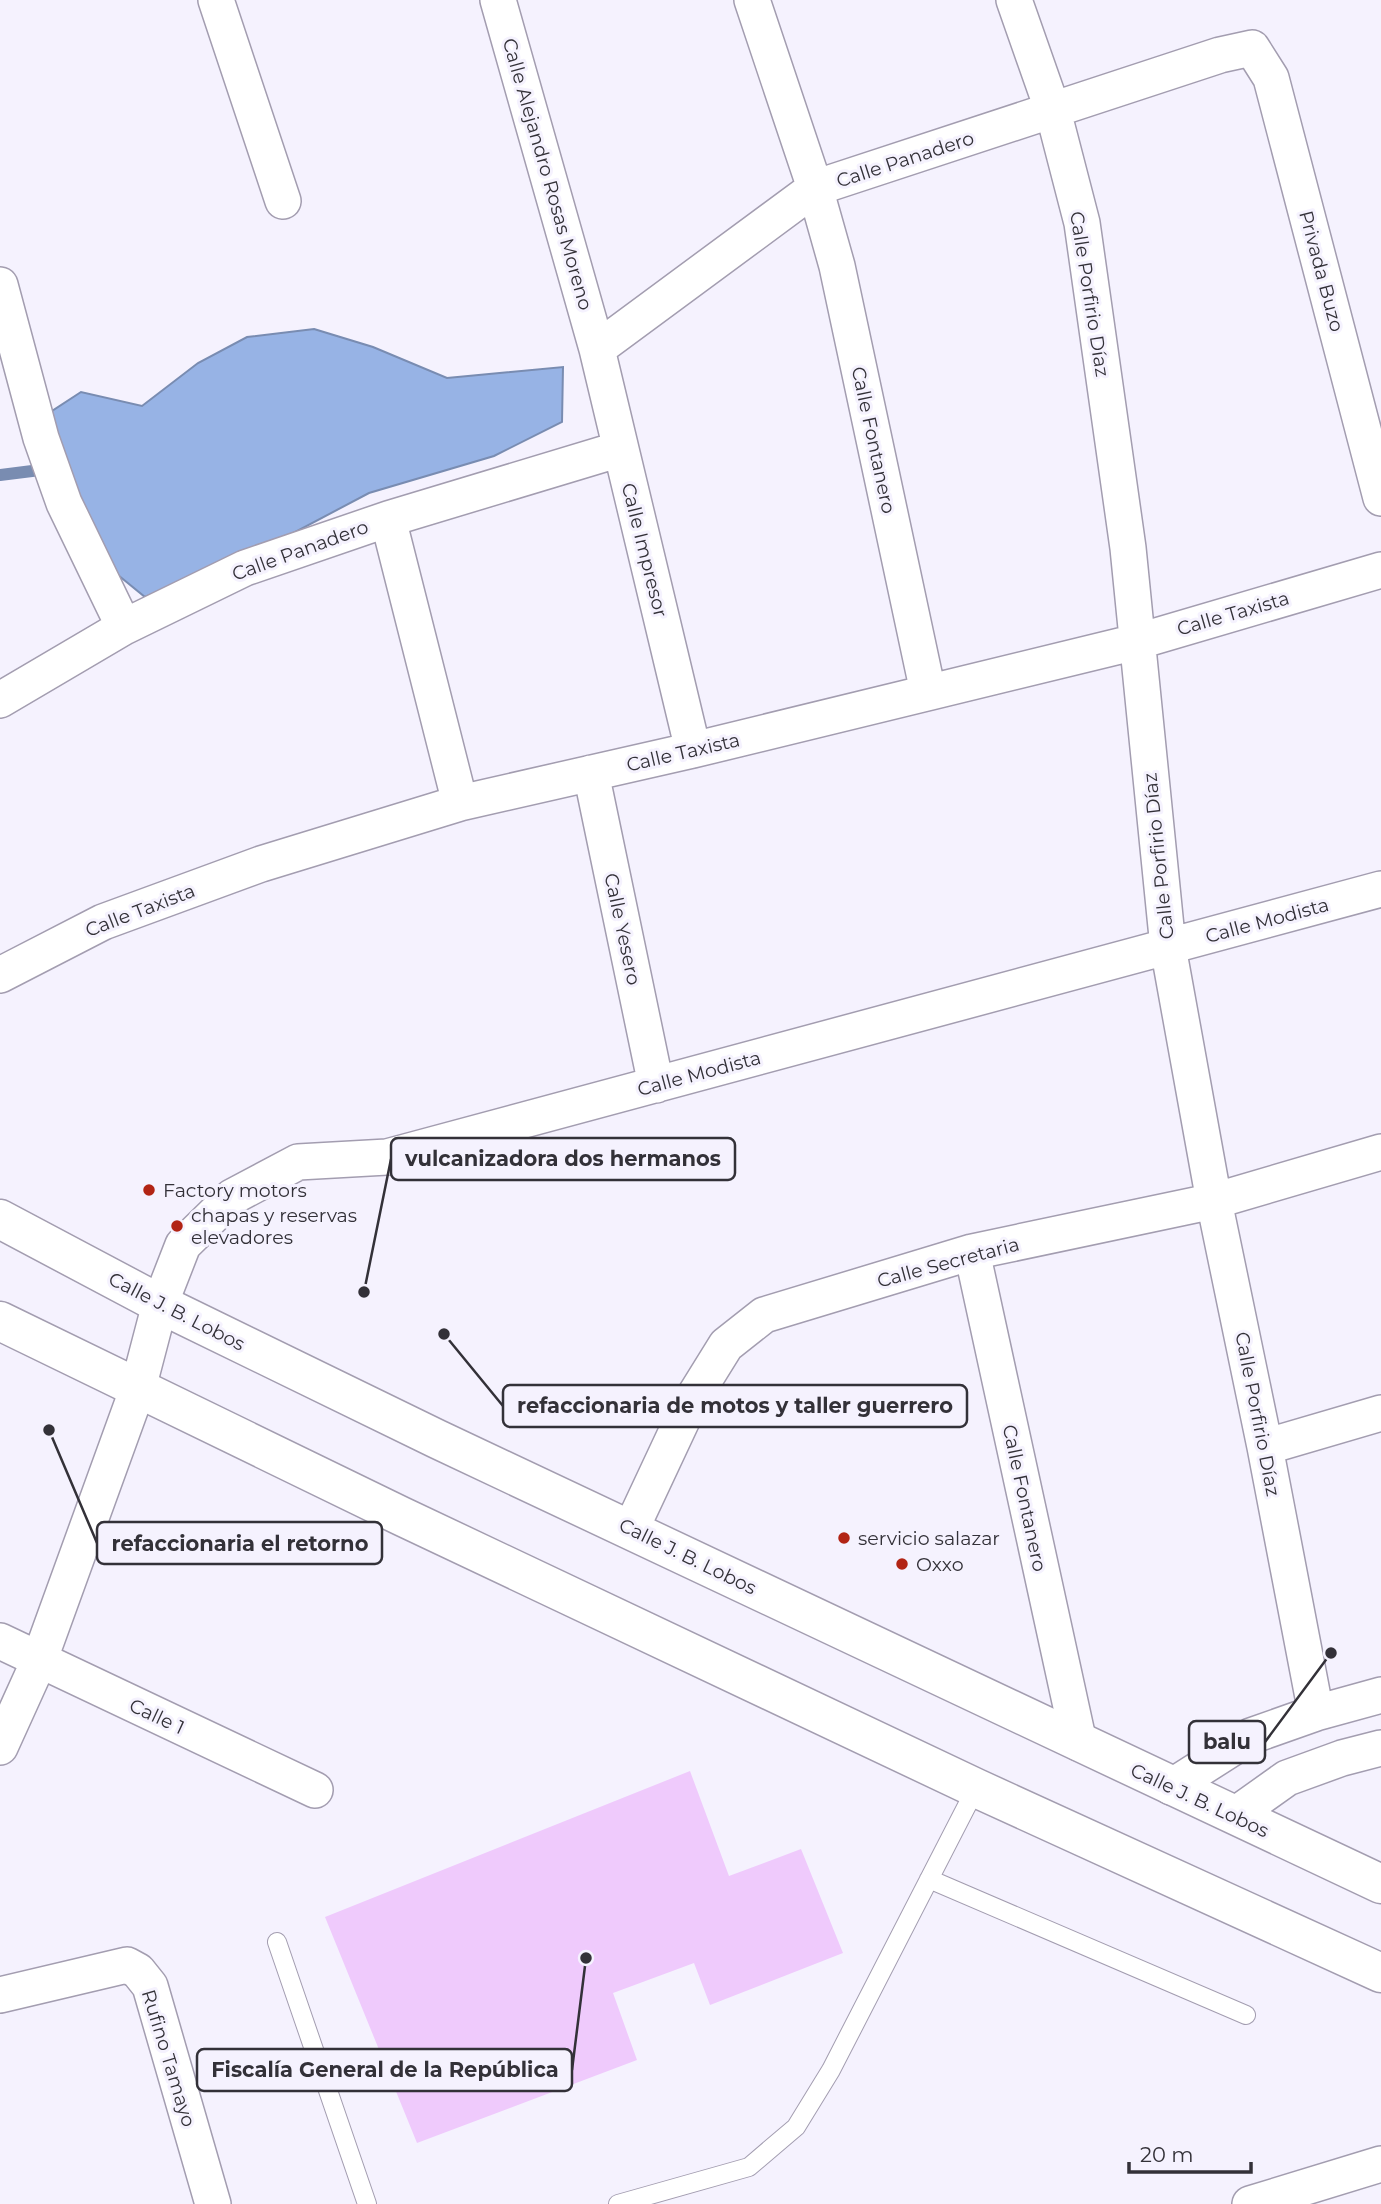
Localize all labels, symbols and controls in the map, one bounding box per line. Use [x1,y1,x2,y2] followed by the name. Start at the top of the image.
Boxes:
[498,36,597,313] street label: Calle Alejandro Rosas Moreno
[833,126,977,193] street label: Calle Panadero
[1294,208,1349,334] street label: Privada Buzo
[1065,210,1114,378] street label: Calle Porfirio Díaz
[847,364,900,516] street label: Calle Fontanero
[617,481,672,620] street label: Calle Impresor
[229,515,372,586] street label: Calle Panadero
[1174,586,1292,641] street label: Calle Taxista
[624,728,742,777] street label: Calle Taxista
[1138,772,1179,940] street label: Calle Porfirio Díaz
[599,871,646,987] street label: Calle Yesero
[82,879,198,942] street label: Calle Taxista
[1203,893,1331,948] street label: Calle Modista
[635,1046,763,1101] street label: Calle Modista
[391,1138,735,1180] callout: vulcanizadora dos hermanos
[404,1146,721,1171] text: vulcanizadora dos hermanos
[163,1179,307,1202] place label: Factory motors
[141,1182,157,1198] marker: Factory motors
[191,1204,357,1249] place label: chapas y reservas elevadores
[169,1218,185,1234] marker: chapas y reservas elevadores
[875,1232,1022,1293] street label: Calle Secretaria
[105,1267,249,1356] street label: Calle J. B. Lobos
[1230,1330,1285,1498] street label: Calle Porfirio Díaz
[503,1385,967,1427] callout: refaccionaria de motos y taller guerrero
[517,1393,953,1418] text: refaccionaria de motos y taller guerrero
[998,1422,1051,1574] street label: Calle Fontanero
[615,1513,760,1600] street label: Calle J. B. Lobos
[97,1522,382,1564] callout: refaccionaria el retorno
[858,1527,1000,1550] place label: servicio salazar
[836,1530,852,1546] marker: servicio salazar
[112,1531,369,1556] text: refaccionaria el retorno
[916,1553,964,1576] place label: Oxxo
[894,1556,910,1572] marker: Oxxo
[126,1694,188,1739] street label: Calle 1
[1189,1721,1265,1763] callout: balu
[1203,1729,1251,1754] text: balu
[1127,1758,1273,1843] street label: Calle J. B. Lobos
[137,1987,200,2130] street label: Rufino Tamayo
[197,2049,572,2091] callout: Fiscalía General de la República
[211,2057,559,2082] text: Fiscalía General de la República
[1129,2130,1252,2174] scale bar
[1140,2142,1194,2167] text: 20 m

